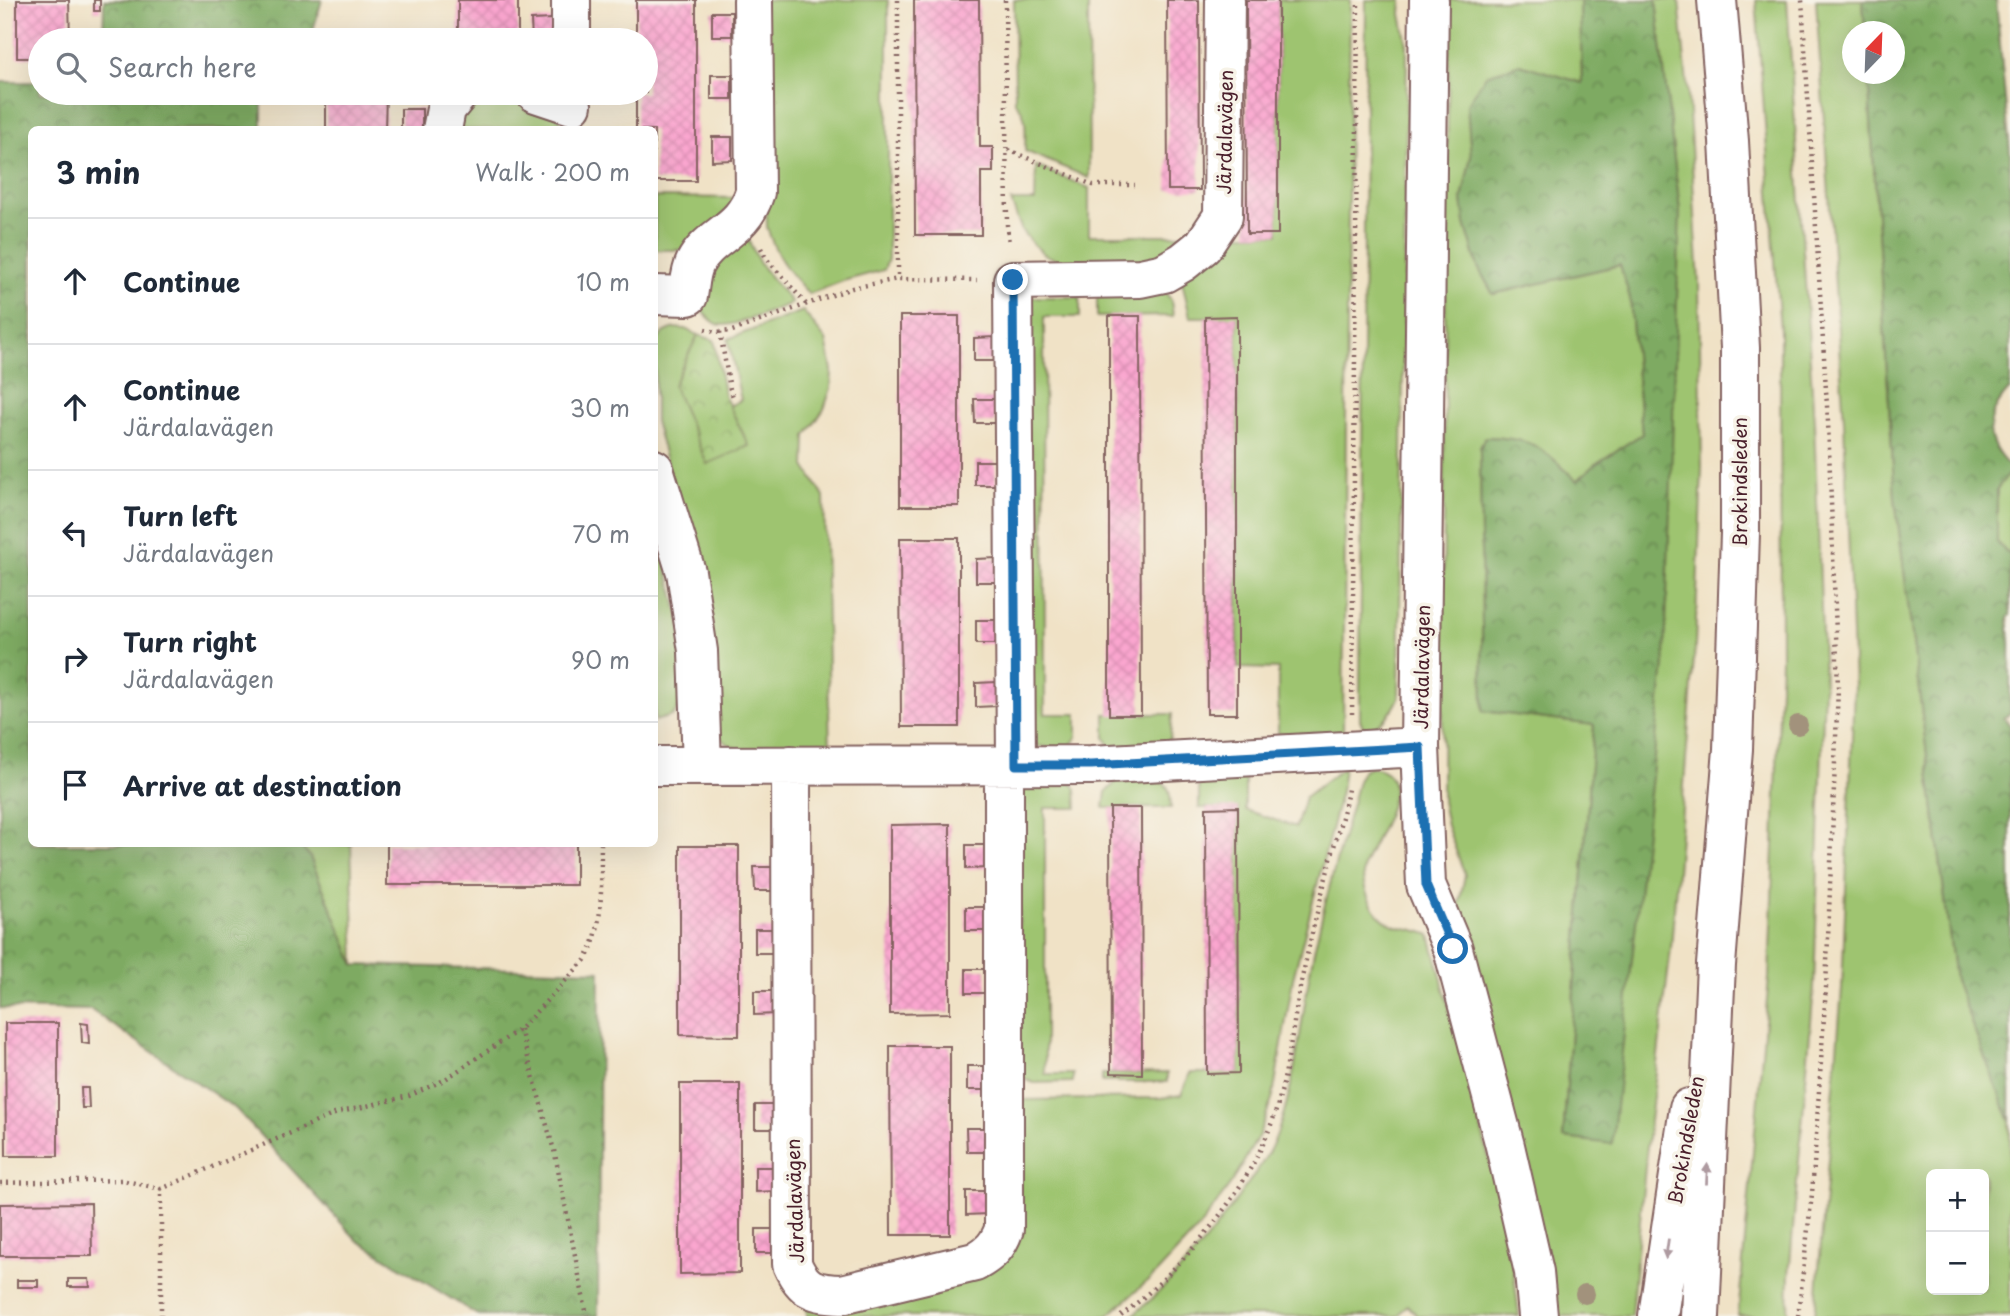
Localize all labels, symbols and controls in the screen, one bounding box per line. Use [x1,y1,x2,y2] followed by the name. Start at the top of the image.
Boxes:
[1842,21,1905,84] north arrow
[28,28,658,105] search box
[108,47,257,86] text: Search here
[52,48,90,86] icon: search
[1209,69,1239,195] street label: Järdalavägen
[56,149,141,194] text: 3 min
[475,154,630,189] text: Walk · 200 m
[56,262,94,300] icon: ahead
[123,262,240,301] text: Continue
[576,264,630,299] text: 10 m
[997,264,1028,295] route end
[123,370,240,409] text: Continue
[56,388,94,426] icon: ahead
[569,390,630,425] text: 30 m
[123,409,274,444] text: Järdalavägen
[1725,417,1753,547] street label: Brokindsleden
[123,496,238,535] text: Turn left
[56,514,94,552] icon: left
[572,516,630,551] text: 70 m
[123,535,274,570] text: Järdalavägen
[1406,604,1436,730] street label: Järdalavägen
[123,622,257,661] text: Turn right
[56,640,94,678] icon: right
[571,642,630,677] text: 90 m
[123,661,274,696] text: Järdalavägen
[56,766,94,804] icon: arrive
[123,766,402,805] text: Arrive at destination
[1437,933,1468,964] route start
[1660,1074,1710,1206] street label: Brokindsleden
[778,1138,810,1264] street label: Järdalavägen
[1701,1163,1712,1185] one-way arrow
[1926,1169,1989,1295] map controls
[1926,1169,1989,1232] button: +
[1926,1232,1989,1295] button: −
[1661,1238,1672,1260] one-way arrow

